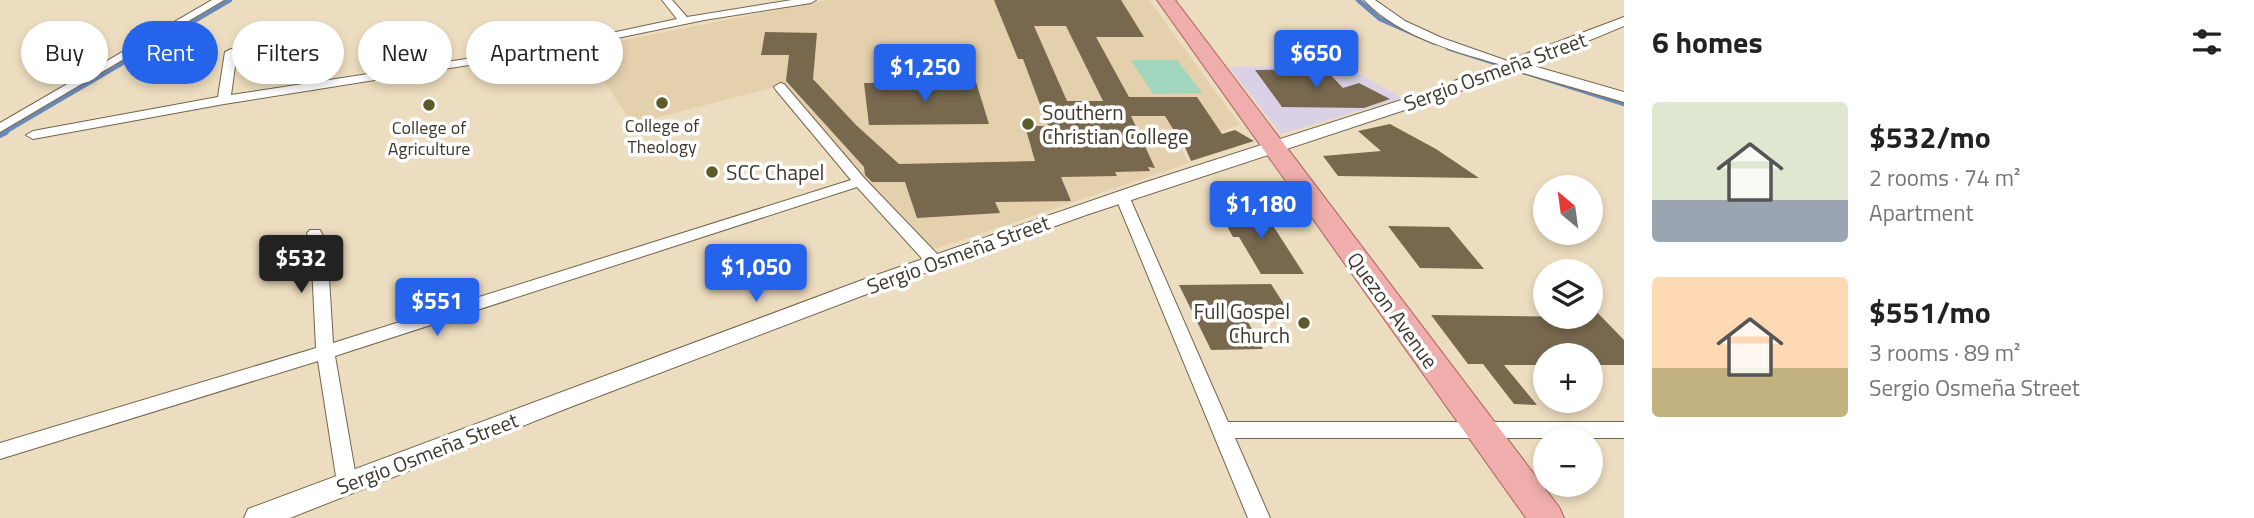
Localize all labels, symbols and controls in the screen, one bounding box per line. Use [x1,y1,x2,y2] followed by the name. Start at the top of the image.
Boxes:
[1652,19,1763,65] text: 6 homes
[21,21,108,84] chip: Buy
[122,21,218,84] chip: Rent
[232,21,344,84] chip: Filters
[358,21,452,84] chip: New
[466,21,623,84] chip: Apartment
[1399,23,1592,119] street label: Sergio Osmeña Street
[2188,23,2226,61] icon: filters
[1275,31,1357,90] pin: $650
[1290,35,1342,70] text: $650
[868,44,982,104] pin: $1,250
[890,49,960,84] text: $1,250
[654,95,670,111] marker: College of Theology
[1042,96,1189,152] place label: Southern Christian College
[421,97,437,113] marker: College of Agriculture
[625,112,699,160] place label: College of Theology
[388,114,470,162] place label: College of Agriculture
[1869,114,1991,160] text: $532/mo
[1020,116,1036,132] marker: Southern Christian College
[1708,130,1792,214] icon: home
[726,156,824,188] place label: SCC Chapel
[1869,160,2020,195] text: 2 rooms · 74 m²
[704,164,720,180] marker: SCC Chapel
[1533,175,1603,245] north arrow
[1533,175,1603,497] map controls
[1204,182,1318,241] pin: $1,180
[1226,186,1296,221] text: $1,180
[1869,195,1974,230] text: Apartment
[862,206,1055,302] street label: Sergio Osmeña Street
[260,236,342,295] pin: $532
[275,240,327,275] text: $532
[699,244,813,304] pin: $1,050
[1340,245,1446,375] street label: Quezon Avenue
[721,249,791,284] text: $1,050
[1533,259,1603,329] button: layers
[396,278,478,338] pin: $551
[411,283,463,318] text: $551
[1869,289,1991,335] text: $551/mo
[1194,295,1290,351] place label: Full Gospel Church
[1708,305,1792,389] icon: home
[1296,315,1312,331] marker: Full Gospel Church
[1869,335,2020,370] text: 3 rooms · 89 m²
[1533,343,1603,413] button: +
[1869,370,2080,405] text: Sergio Osmeña Street
[331,403,523,502] street label: Sergio Osmeña Street
[1533,427,1603,497] button: −

